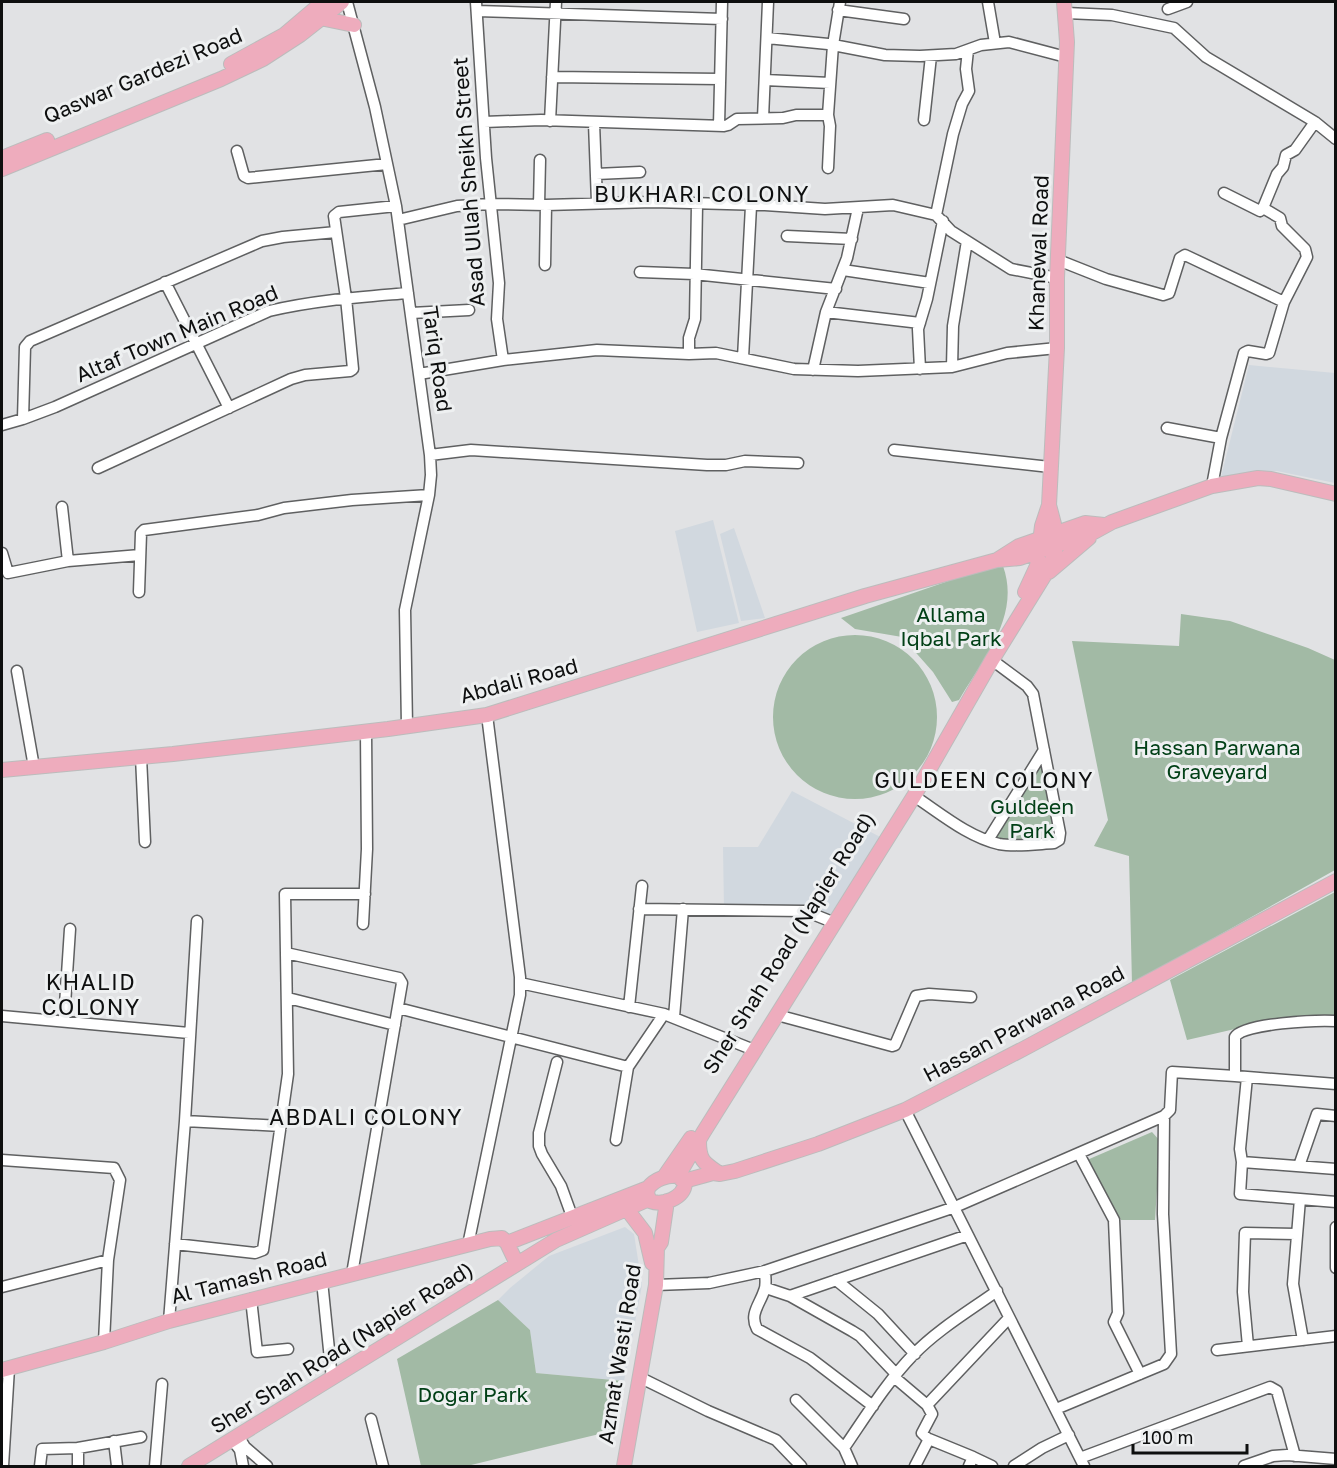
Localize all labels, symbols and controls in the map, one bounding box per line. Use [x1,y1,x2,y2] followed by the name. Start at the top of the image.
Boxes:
[39,21,246,129] street label: Qaswar Gardezi Road
[446,56,490,308] street label: Asad Ullah Sheikh Street
[1022,175,1054,331] street label: Khanewal Road
[594,180,810,207] district label: BUKHARI COLONY
[72,279,282,387] street label: Altaf Town Main Road
[418,304,458,413] street label: Tariq Road
[900,601,1002,651] park label: Allama Iqbal Park
[457,652,580,708] street label: Abdali Road
[1133,734,1301,784] park label: Hassan Parwana Graveyard
[874,766,1094,793] district label: GULDEEN COLONY
[990,793,1074,843] park label: Guldeen Park
[696,806,880,1078] street label: Sher Shah Road (Napier Road)
[919,959,1129,1087] street label: Hassan Parwana Road
[42,968,140,1020] district label: KHALID COLONY
[269,1103,463,1130] district label: ABDALI COLONY
[168,1245,329,1309] street label: Al Tamash Road
[205,1255,477,1439] street label: Sher Shah Road (Napier Road)
[592,1262,646,1446] street label: Azmat Wasti Road
[418,1381,529,1407] park label: Dogar Park
[1133,1417,1247,1455] scale bar
[1142,1426,1193,1448] text: 100 m

